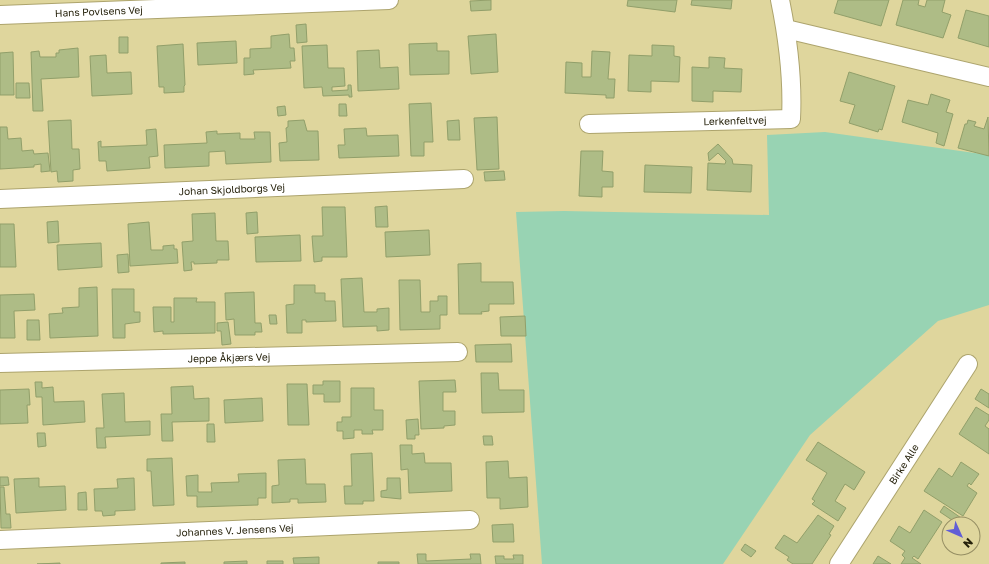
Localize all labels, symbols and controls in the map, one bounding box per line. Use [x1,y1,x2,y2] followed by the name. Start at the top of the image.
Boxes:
[55,3,143,19] street label: Hans Povlsens Vej
[703,114,767,127] street label: Lerkenfeltvej
[178,181,285,197] street label: Johan Skjoldborgs Vej
[187,351,270,364] street label: Jeppe Åkjærs Vej
[886,441,921,486] street label: Birke Alle
[941,516,981,556] north arrow
[176,522,294,539] street label: Johannes V. Jensens Vej
[961,536,976,551] text: N

